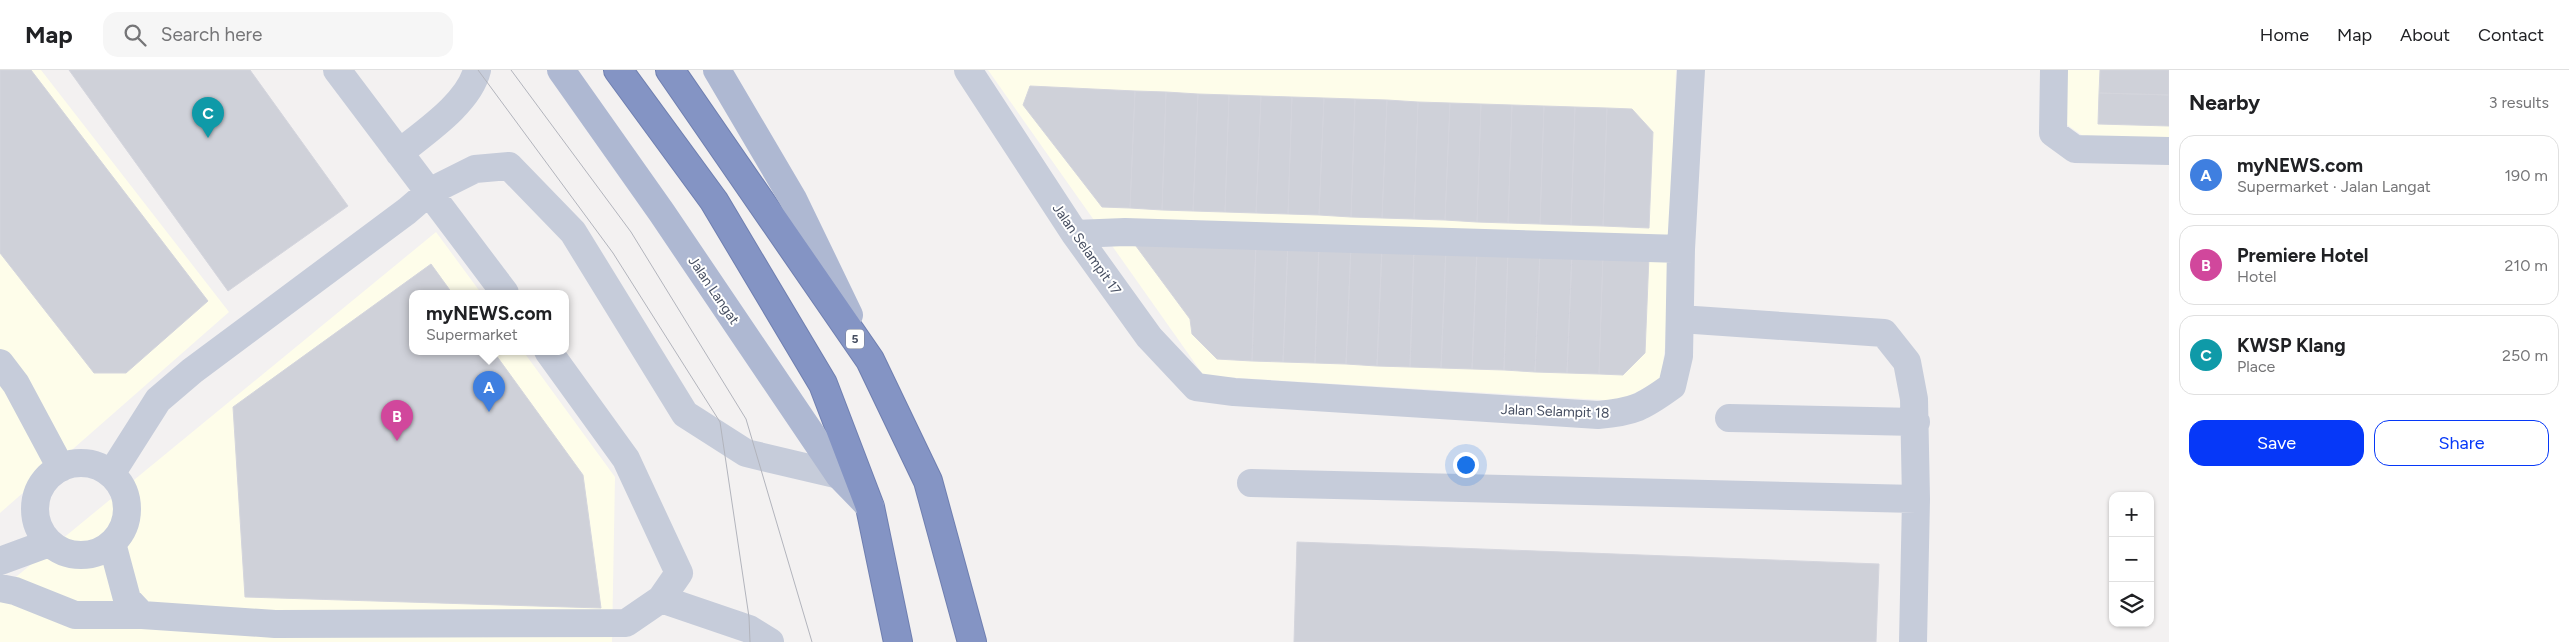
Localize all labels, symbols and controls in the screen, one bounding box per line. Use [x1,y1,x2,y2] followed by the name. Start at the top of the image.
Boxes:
[103,12,453,57] search box
[25,20,73,49] text: Map
[121,21,149,49] icon: search
[161,23,262,46] text: Search here
[2260,24,2309,46] text: Home
[2337,24,2372,46] text: Map
[2400,24,2450,46] text: About
[2478,24,2544,46] text: Contact
[2189,90,2260,115] text: Nearby
[2489,93,2549,112] text: 3 results
[192,97,224,138] pin: C
[2237,154,2363,177] text: myNEWS.com
[2200,166,2212,185] text: A
[2505,166,2548,185] text: 190 m
[2237,177,2431,196] text: Supermarket · Jalan Langat
[1049,200,1125,299] street label: Jalan Selampit 17
[2237,244,2368,267] text: Premiere Hotel
[685,253,743,328] street label: Jalan Langat
[2201,256,2211,275] text: B
[2505,256,2548,275] text: 210 m
[2237,267,2277,286] text: Hotel
[409,290,569,355] popup
[426,302,552,325] text: myNEWS.com
[426,325,518,344] text: Supermarket
[846,330,864,348] road number: 5
[2237,334,2346,357] text: KWSP Klang
[2200,346,2212,365] text: C
[2502,346,2548,365] text: 250 m
[2237,357,2275,376] text: Place
[473,371,505,412] pin: A
[381,400,413,441] pin: B
[1500,401,1610,422] street label: Jalan Selampit 18
[2189,420,2364,466] button: Save
[2374,420,2549,466] button: Share
[1453,452,1479,478] your location
[2109,492,2154,627] map controls
[2109,492,2154,537] button: +
[2109,537,2154,582] button: −
[2109,582,2154,627] button: layers

